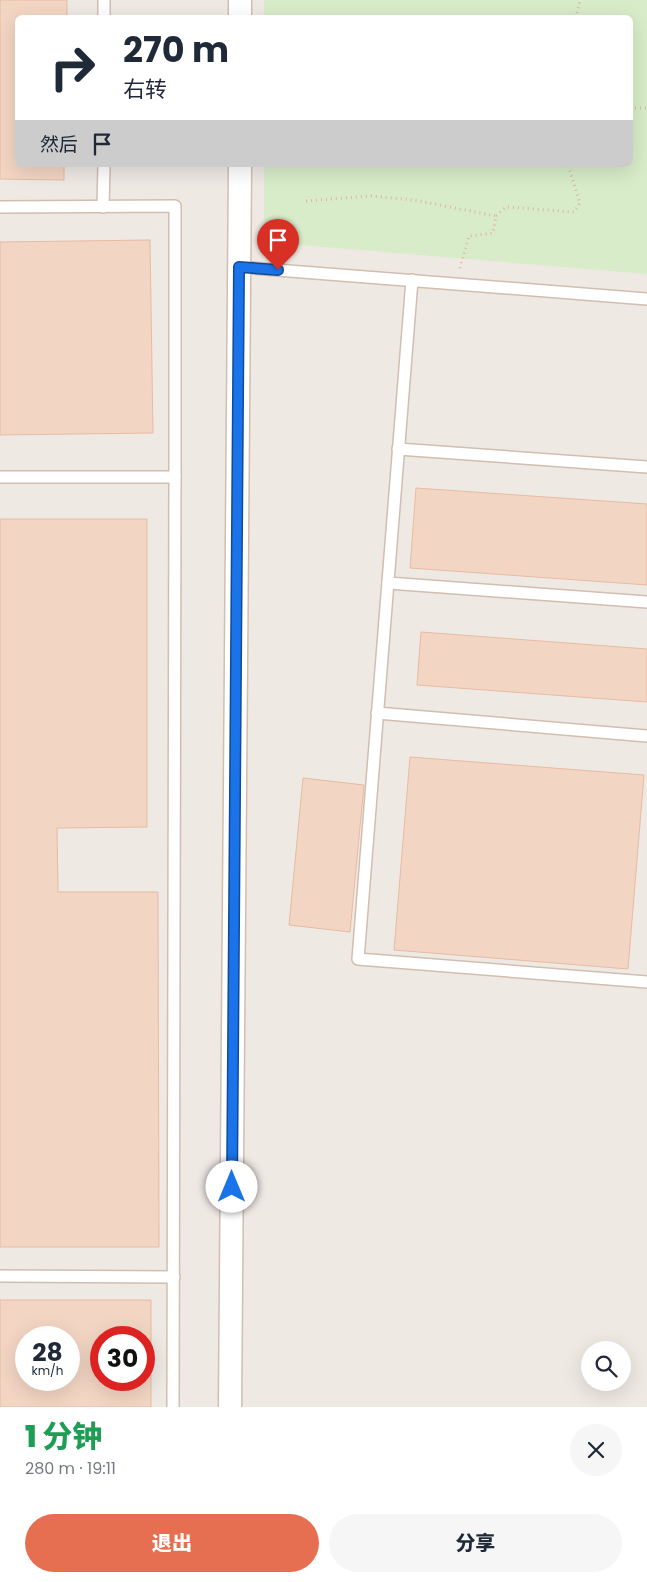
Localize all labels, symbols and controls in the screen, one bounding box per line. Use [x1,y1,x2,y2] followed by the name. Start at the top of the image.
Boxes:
[123,25,229,74] text: 270 m
[40,35,105,100] icon: right
[123,74,167,105] text: 右转
[88,130,116,158] icon: arrive
[40,131,78,158] text: 然后
[257,219,299,270] pin
[264,226,292,254] icon: arrive
[205,1160,257,1212] position arrow
[90,1326,155,1391] speed limit sign: 30
[32,1335,63,1370] text: 28
[581,1341,631,1391] map controls
[581,1341,631,1391] button: search
[32,1362,63,1379] text: km/h
[25,1415,102,1458] text: 1 分钟
[570,1424,622,1476] button: close
[25,1457,116,1480] text: 280 m · 19:11
[25,1514,319,1572] button: 退出
[329,1514,622,1572] button: 分享

